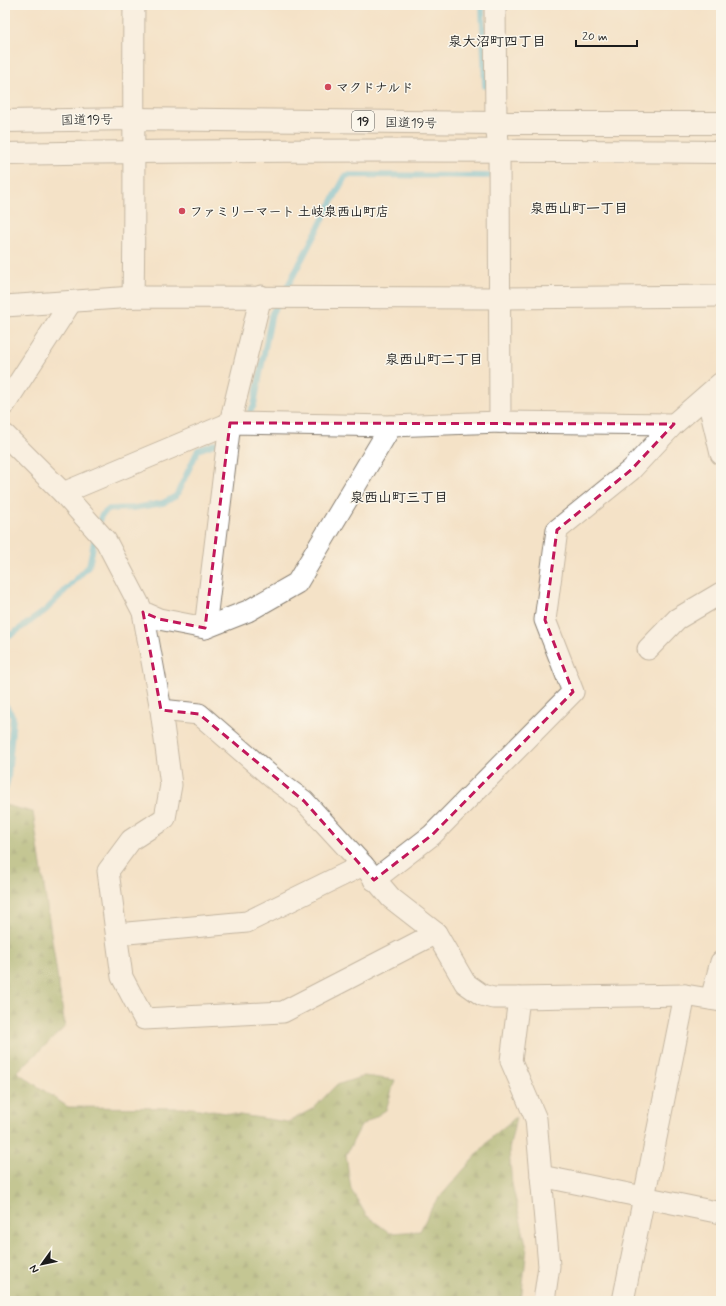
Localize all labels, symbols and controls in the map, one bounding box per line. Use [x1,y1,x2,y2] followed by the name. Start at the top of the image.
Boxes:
[576,22,637,48] scale bar
[582,29,608,45] text: 20 m
[448,33,546,51] district label: 泉大沼町四丁目
[336,80,413,97] place label: マクドナルド
[323,82,333,92] marker: マクドナルド
[352,111,374,131] road number: 19
[61,112,113,129] street label: 国道19号
[385,115,437,132] street label: 国道19号
[530,200,628,218] district label: 泉西山町一丁目
[190,204,389,221] place label: ファミリーマート 土岐泉西山町店
[177,206,187,216] marker: ファミリーマート 土岐泉西山町店
[385,351,483,369] district label: 泉西山町二丁目
[350,489,448,507] district label: 泉西山町三丁目
[22,1244,62,1284] north arrow
[27,1262,42,1276] text: N

